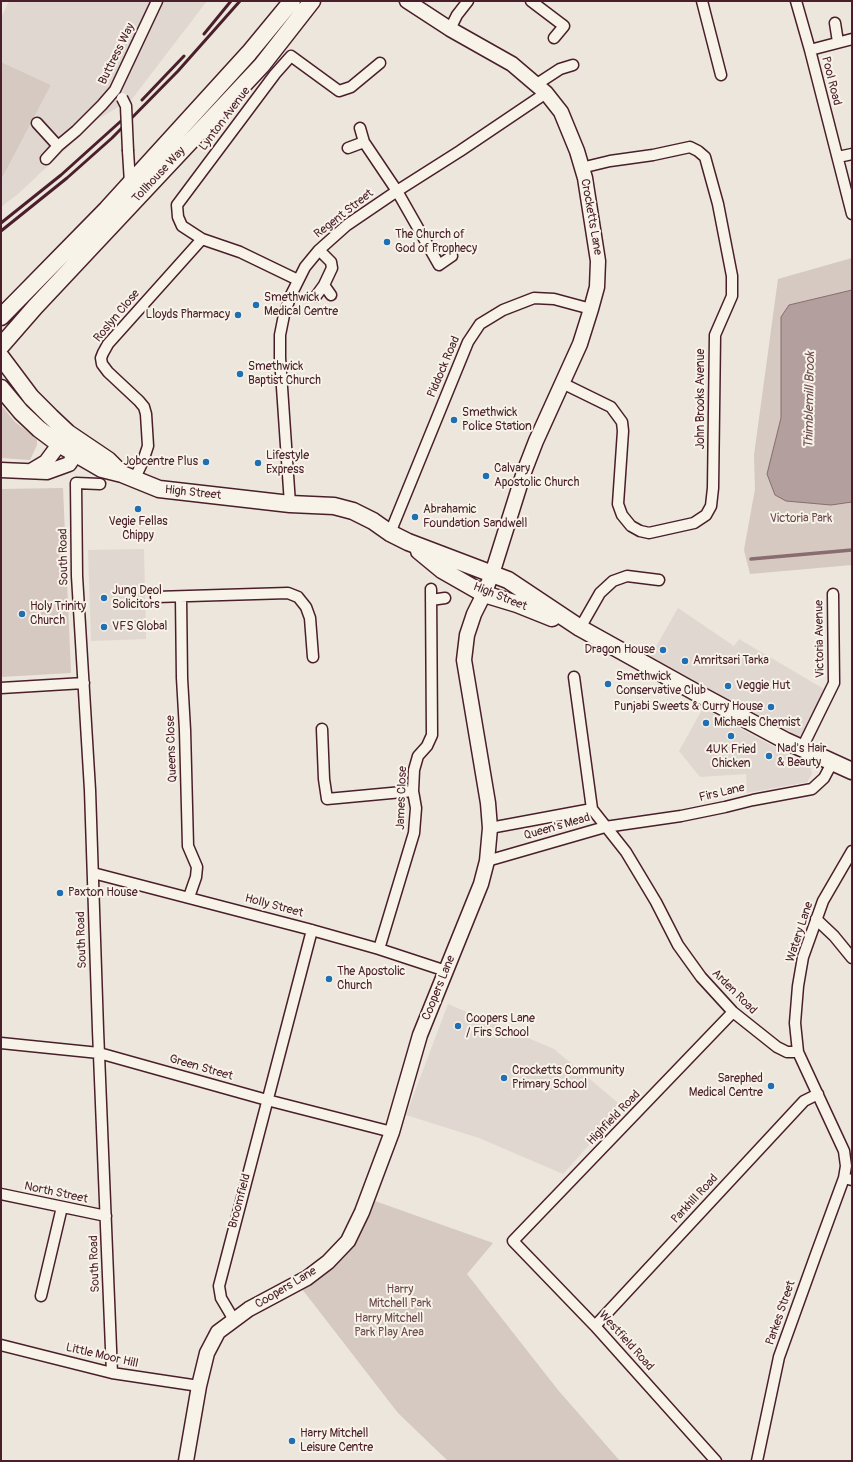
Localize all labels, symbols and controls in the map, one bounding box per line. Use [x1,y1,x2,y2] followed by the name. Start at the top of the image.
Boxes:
[96,21,138,87] street label: Buttress Way
[818,55,844,107] street label: Pool Road
[196,84,254,154] street label: Lynton Avenue
[129,144,189,206] street label: Tollhouse Way
[577,178,605,256] street label: Crocketts Lane
[312,186,376,242] street label: Regent Street
[395,228,477,256] place label: The Church of God of Prophecy
[382,237,392,247] marker: The Church of God of Prophecy
[91,287,143,345] street label: Roslyn Close
[264,291,338,319] place label: Smethwick Medical Centre
[251,300,261,310] marker: Smethwick Medical Centre
[145,308,230,322] place label: Lloyds Pharmacy
[233,310,243,320] marker: Lloyds Pharmacy
[425,334,463,400] street label: Piddock Road
[694,349,708,449] street label: John Brooks Avenue
[801,352,819,448] water label: Thimblemill Brook
[248,360,321,388] place label: Smethwick Baptist Church
[235,369,245,379] marker: Smethwick Baptist Church
[462,406,532,434] place label: Smethwick Police Station
[449,415,459,425] marker: Smethwick Police Station
[266,449,309,477] place label: Lifestyle Express
[123,455,198,469] place label: Jobcentre Plus
[201,457,211,467] marker: Jobcentre Plus
[253,458,263,468] marker: Lifestyle Express
[494,462,579,490] place label: Calvary Apostolic Church
[481,471,491,481] marker: Calvary Apostolic Church
[164,483,222,503] street label: High Street
[423,503,527,531] place label: Abrahamic Foundation Sandwell
[133,504,143,514] marker: Vegie Fellas Chippy
[410,512,420,522] marker: Abrahamic Foundation Sandwell
[770,512,832,526] park label: Victoria Park
[108,515,168,543] place label: Vegie Fellas Chippy
[56,528,72,586] street label: South Road
[471,580,529,614] street label: High Street
[112,584,162,612] place label: Jung Deol Solicitors
[99,593,109,603] marker: Jung Deol Solicitors
[30,600,86,628] place label: Holy Trinity Church
[812,600,828,678] street label: Victoria Avenue
[17,609,27,619] marker: Holy Trinity Church
[112,620,167,634] place label: VFS Global
[99,622,109,632] marker: VFS Global
[585,643,655,657] place label: Dragon House
[658,645,668,655] marker: Dragon House
[693,654,769,668] place label: Amritsari Tarka
[680,656,690,666] marker: Amritsari Tarka
[616,670,706,698] place label: Smethwick Conservative Club
[603,679,613,689] marker: Smethwick Conservative Club
[736,679,790,693] place label: Veggie Hut
[723,681,733,691] marker: Veggie Hut
[614,700,763,714] place label: Punjabi Sweets & Curry House
[766,702,776,712] marker: Punjabi Sweets & Curry House
[164,715,180,783] street label: Queens Close
[714,716,801,730] place label: Michaels Chemist
[701,718,711,728] marker: Michaels Chemist
[726,731,736,741] marker: 4UK Fried Chicken
[777,742,827,770] place label: Nad's Hair & Beauty
[706,743,756,771] place label: 4UK Fried Chicken
[764,751,774,761] marker: Nad's Hair & Beauty
[394,766,410,830] street label: James Close
[698,781,746,805] street label: Firs Lane
[522,811,592,843] street label: Queen's Mead
[68,886,138,900] place label: Paxton House
[55,888,65,898] marker: Paxton House
[243,891,305,921] street label: Holly Street
[783,900,817,964] street label: Watery Lane
[74,911,90,969] street label: South Road
[419,953,459,1023] street label: Coopers Lane
[337,965,405,993] place label: The Apostolic Church
[708,966,760,1018] street label: Arden Road
[324,974,334,984] marker: The Apostolic Church
[466,1012,535,1040] place label: Coopers Lane / Firs School
[453,1021,463,1031] marker: Coopers Lane / Firs School
[168,1052,234,1084] street label: Green Street
[512,1064,624,1092] place label: Crocketts Community Primary School
[689,1072,763,1100] place label: Sarephed Medical Centre
[499,1073,509,1083] marker: Crocketts Community Primary School
[766,1081,776,1091] marker: Sarephed Medical Centre
[584,1088,644,1148] street label: Highfield Road
[669,1171,721,1227] street label: Parkhill Road
[226,1172,254,1230] street label: Broomfield
[23,1179,89,1207] street label: North Street
[87,1235,103,1293] street label: South Road
[253,1264,319,1312] street label: Coopers Lane
[763,1279,799,1347] street label: Parkes Street
[369,1283,431,1311] park label: Harry Mitchell Park
[595,1308,657,1374] street label: Westfield Road
[354,1312,424,1340] park label: Harry Mitchell Park Play Area
[64,1341,140,1371] street label: Little Moor Hill
[300,1427,373,1455] place label: Harry Mitchell Leisure Centre
[287,1436,297,1446] marker: Harry Mitchell Leisure Centre

